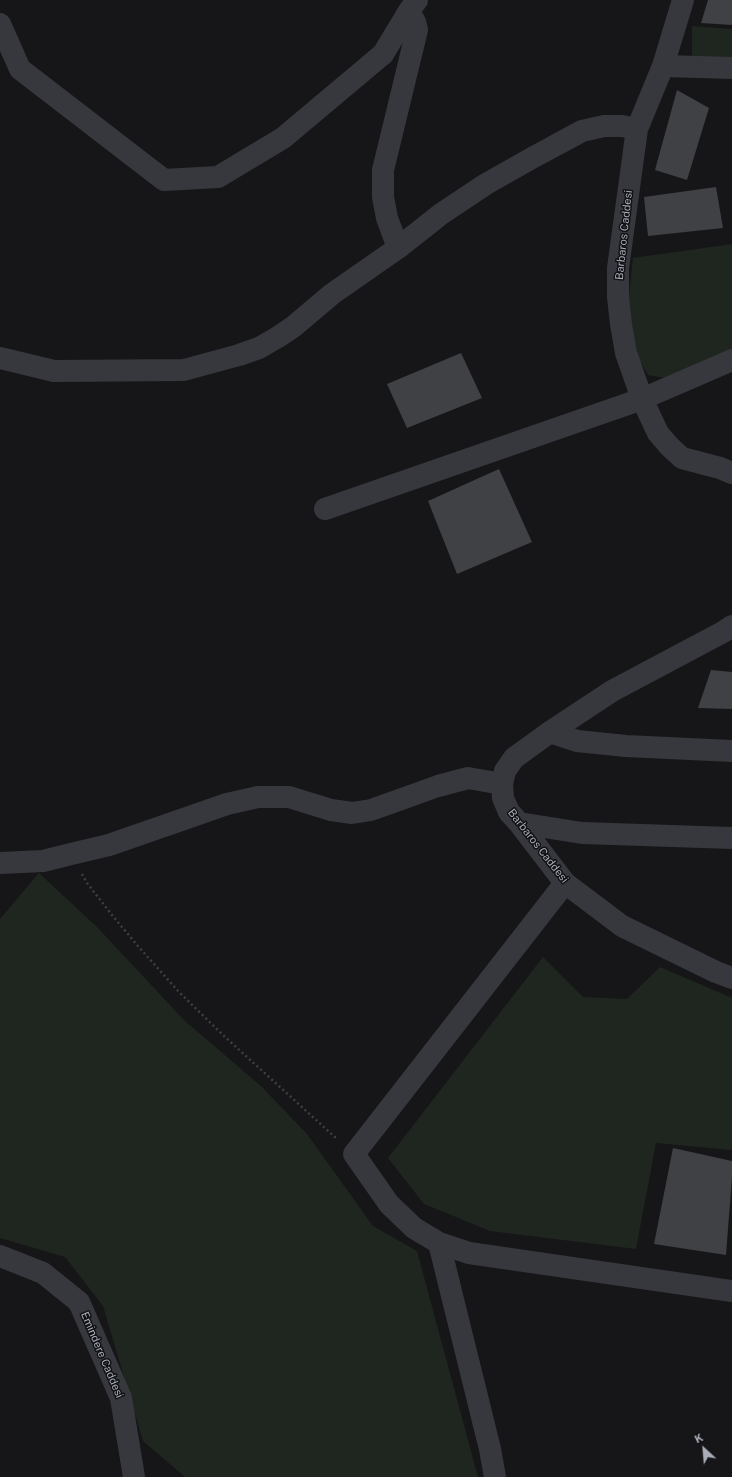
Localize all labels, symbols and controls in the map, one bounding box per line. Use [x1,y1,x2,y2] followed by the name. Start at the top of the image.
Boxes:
[613,189,635,281] street label: Barbaros Caddesi
[505,806,571,886] street label: Barbaros Caddesi
[78,1310,126,1400] street label: Emindere Caddesi
[684,1429,724,1469] north arrow
[693,1431,705,1445] text: K

